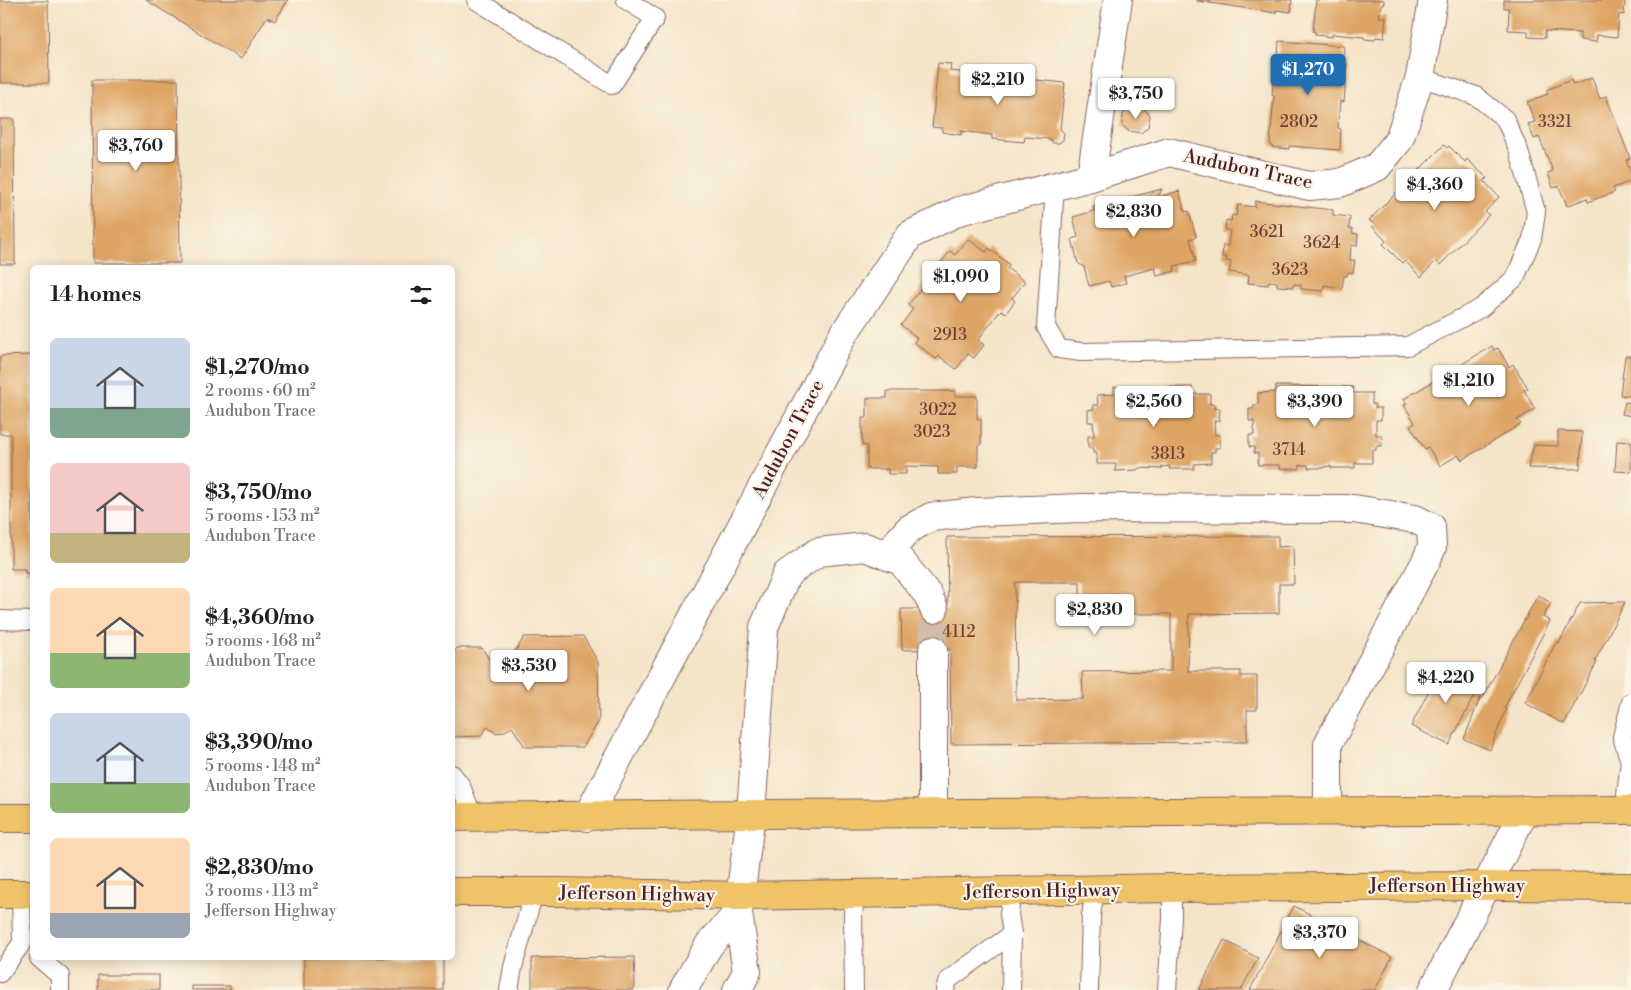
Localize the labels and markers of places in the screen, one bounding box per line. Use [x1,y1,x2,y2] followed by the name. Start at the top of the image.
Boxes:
[1267,54,1349,96] pin: $1,270
[957,64,1039,106] pin: $2,210
[1095,78,1177,120] pin: $3,750
[95,130,177,172] pin: $3,760
[1394,168,1476,211] pin: $4,360
[1093,196,1175,238] pin: $2,830
[920,260,1002,303] pin: $1,090
[1428,364,1510,407] pin: $1,210
[1113,386,1195,428] pin: $2,560
[1274,386,1356,428] pin: $3,390
[1054,594,1136,636] pin: $2,830
[488,650,570,692] pin: $3,530
[1405,662,1487,704] pin: $4,220
[1279,916,1361,959] pin: $3,370

